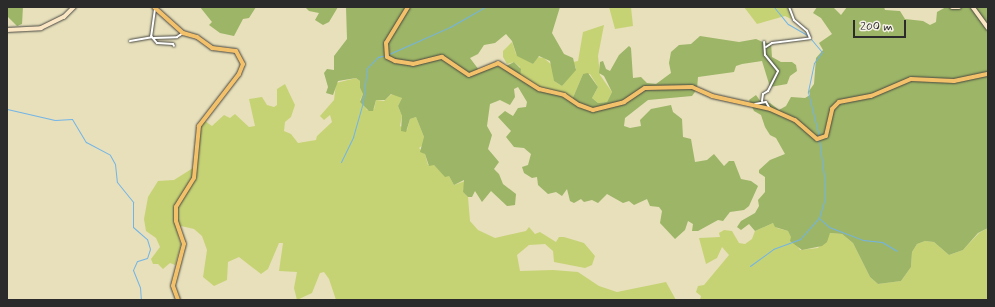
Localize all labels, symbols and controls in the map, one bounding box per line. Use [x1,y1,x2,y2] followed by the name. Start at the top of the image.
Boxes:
[855,12,908,38] scale bar
[860,19,893,35] text: 200 m

